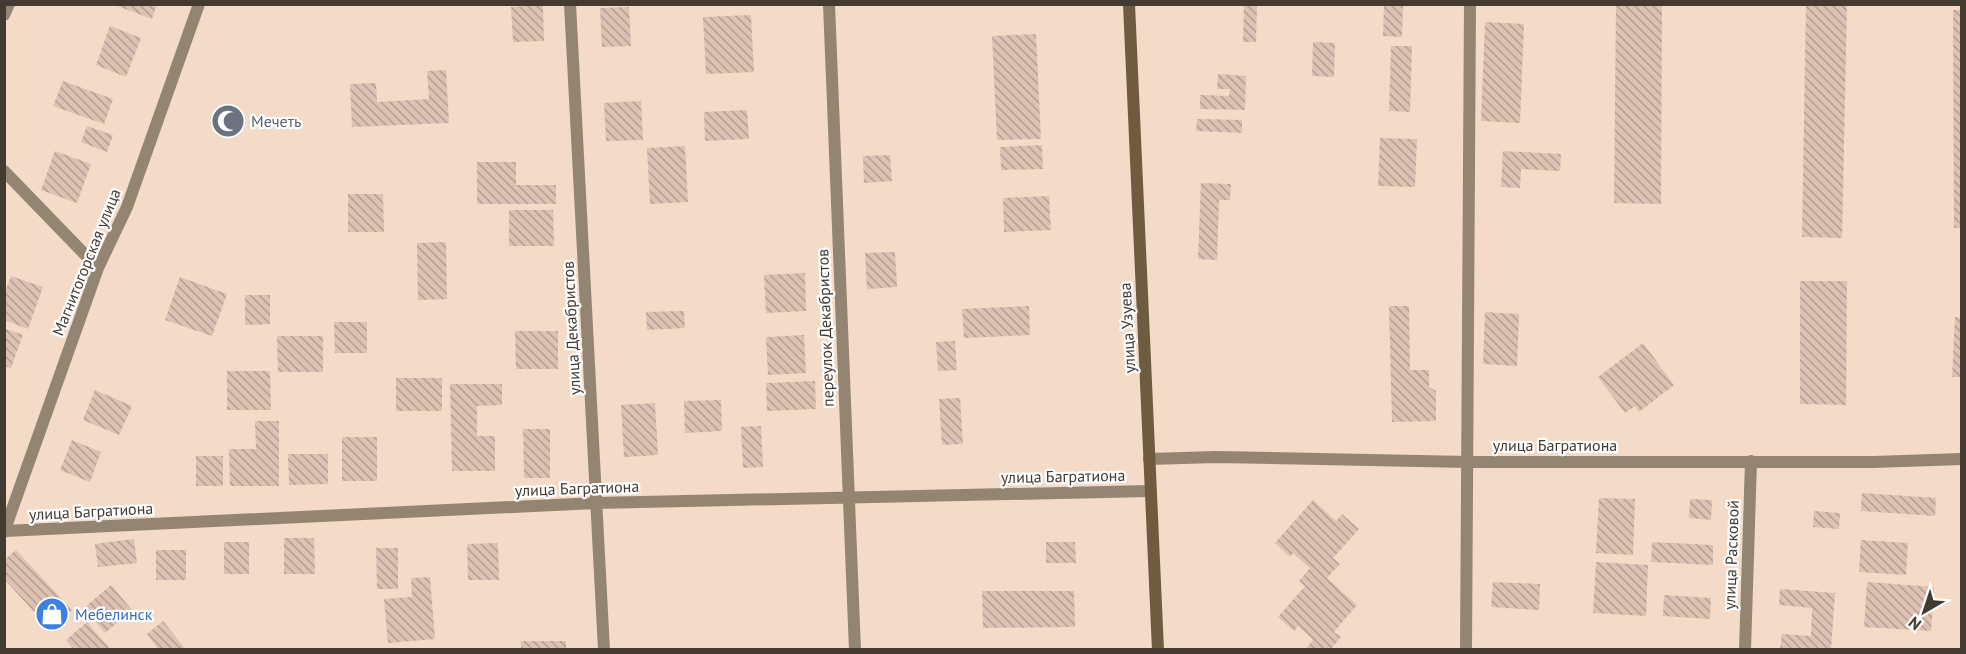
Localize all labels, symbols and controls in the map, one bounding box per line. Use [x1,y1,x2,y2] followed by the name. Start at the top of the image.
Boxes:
[210,103,246,139] mosque icon: Мечеть
[251,111,302,131] place label: Мечеть
[47,186,125,338] street label: Магнитогорская улица
[812,249,838,407] street label: переулок Декабристов
[558,260,584,396] street label: улица Декабристов
[1115,282,1139,374] street label: улица Узуева
[1493,435,1617,455] street label: улица Багратиона
[1001,465,1125,487] street label: улица Багратиона
[514,476,640,500] street label: улица Багратиона
[28,498,154,524] street label: улица Багратиона
[1719,500,1743,610] street label: улица Расковой
[1894,582,1954,642] north arrow
[34,596,70,632] shop icon: Мебелинск
[75,604,153,624] place label: Мебелинск
[1904,613,1925,635] text: N

